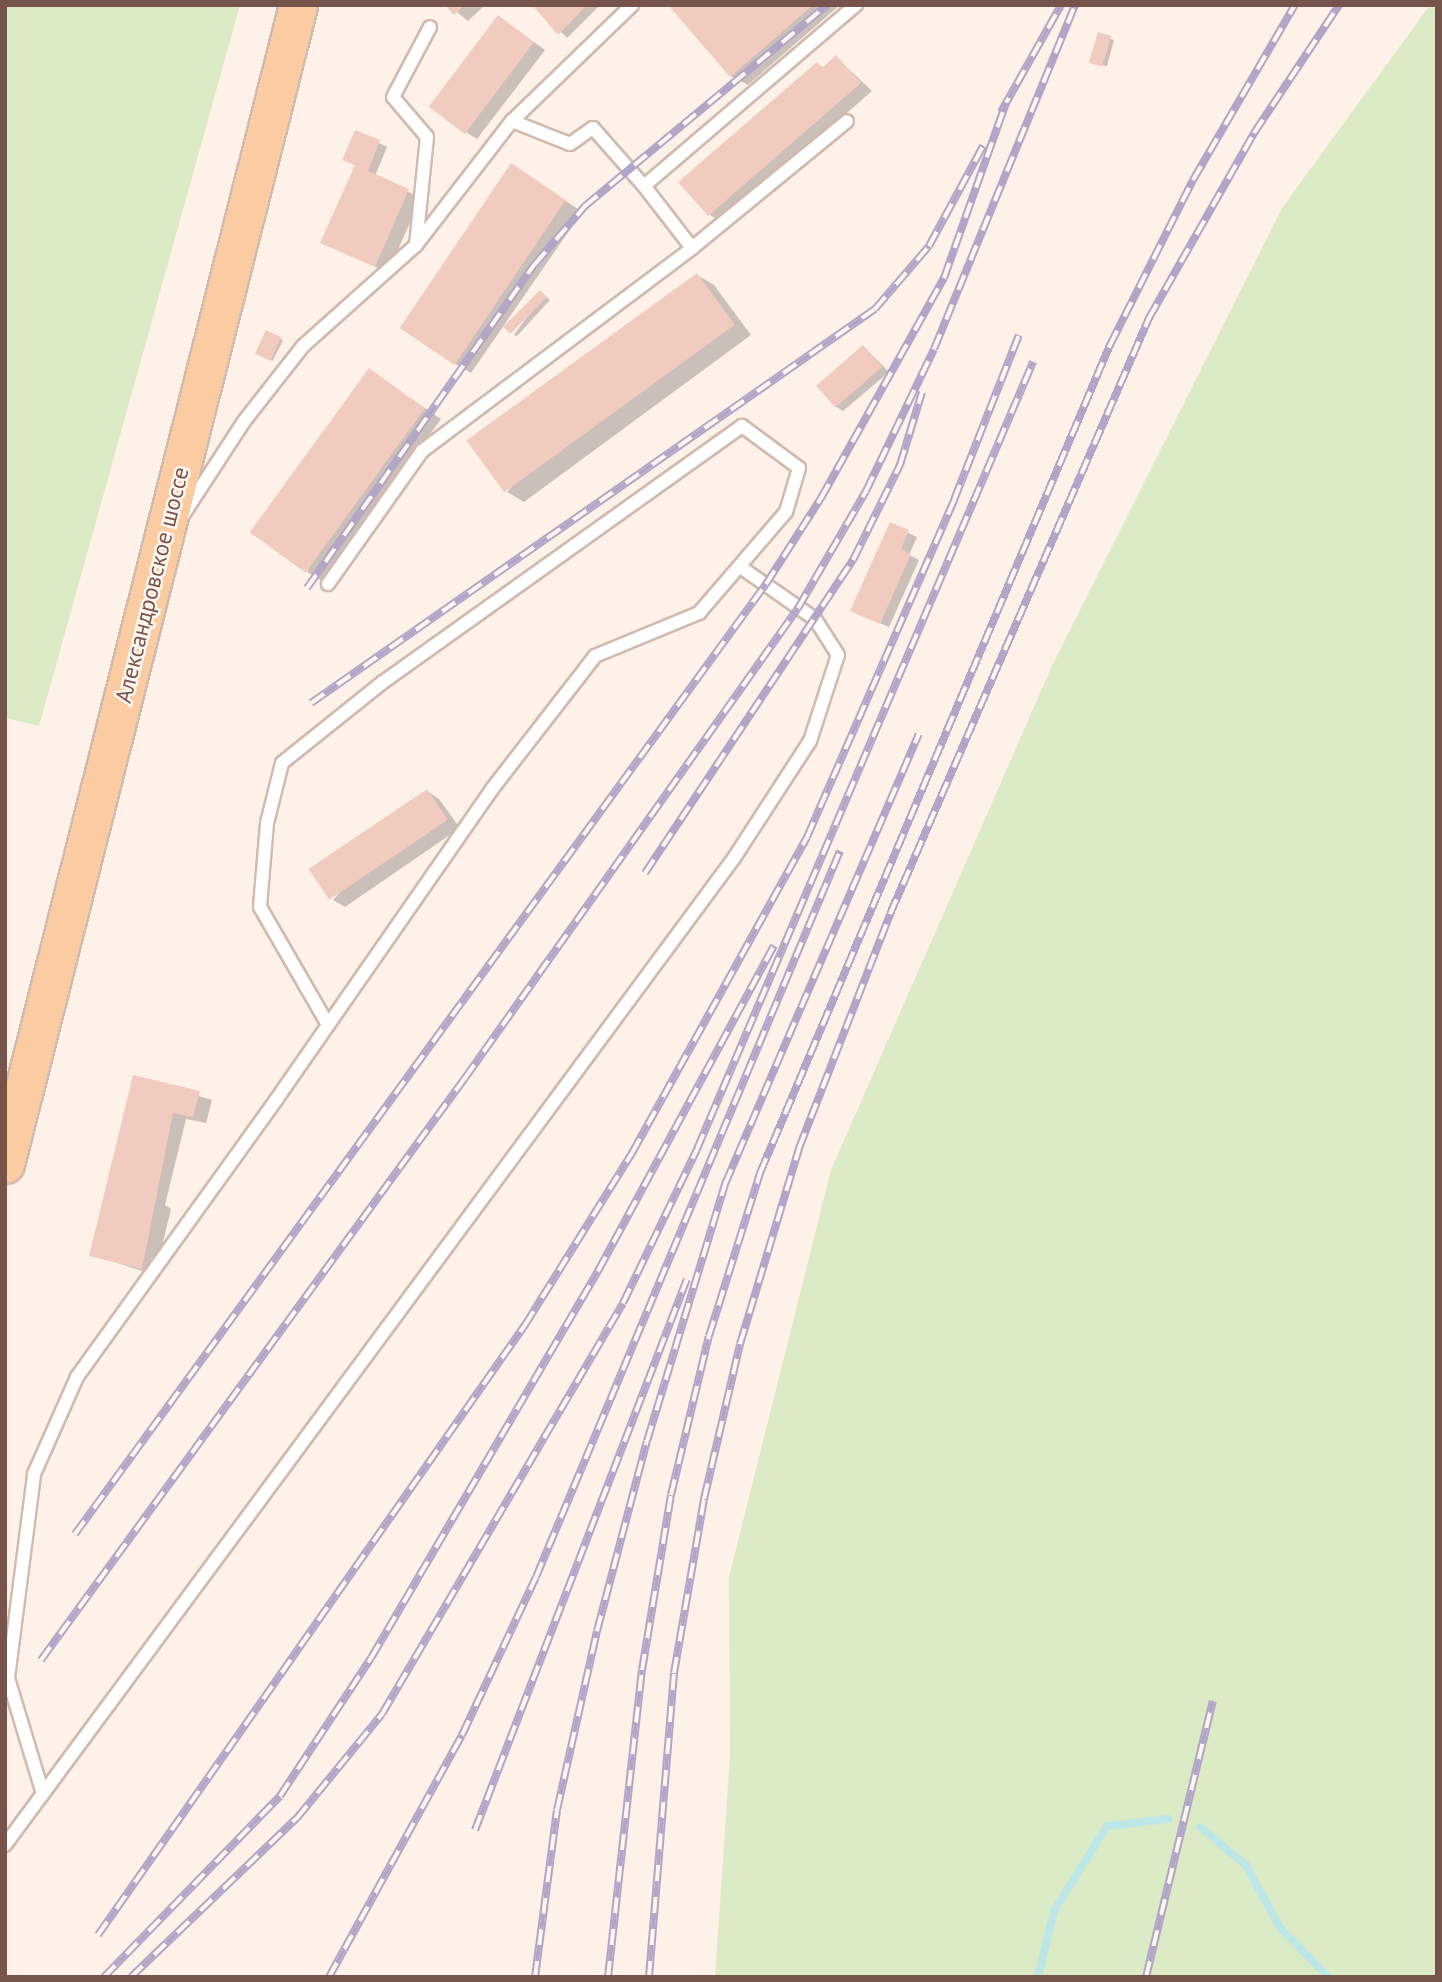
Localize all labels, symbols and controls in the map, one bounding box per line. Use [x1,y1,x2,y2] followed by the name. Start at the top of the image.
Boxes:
[109,464,195,706] street label: Александровское шоссе

